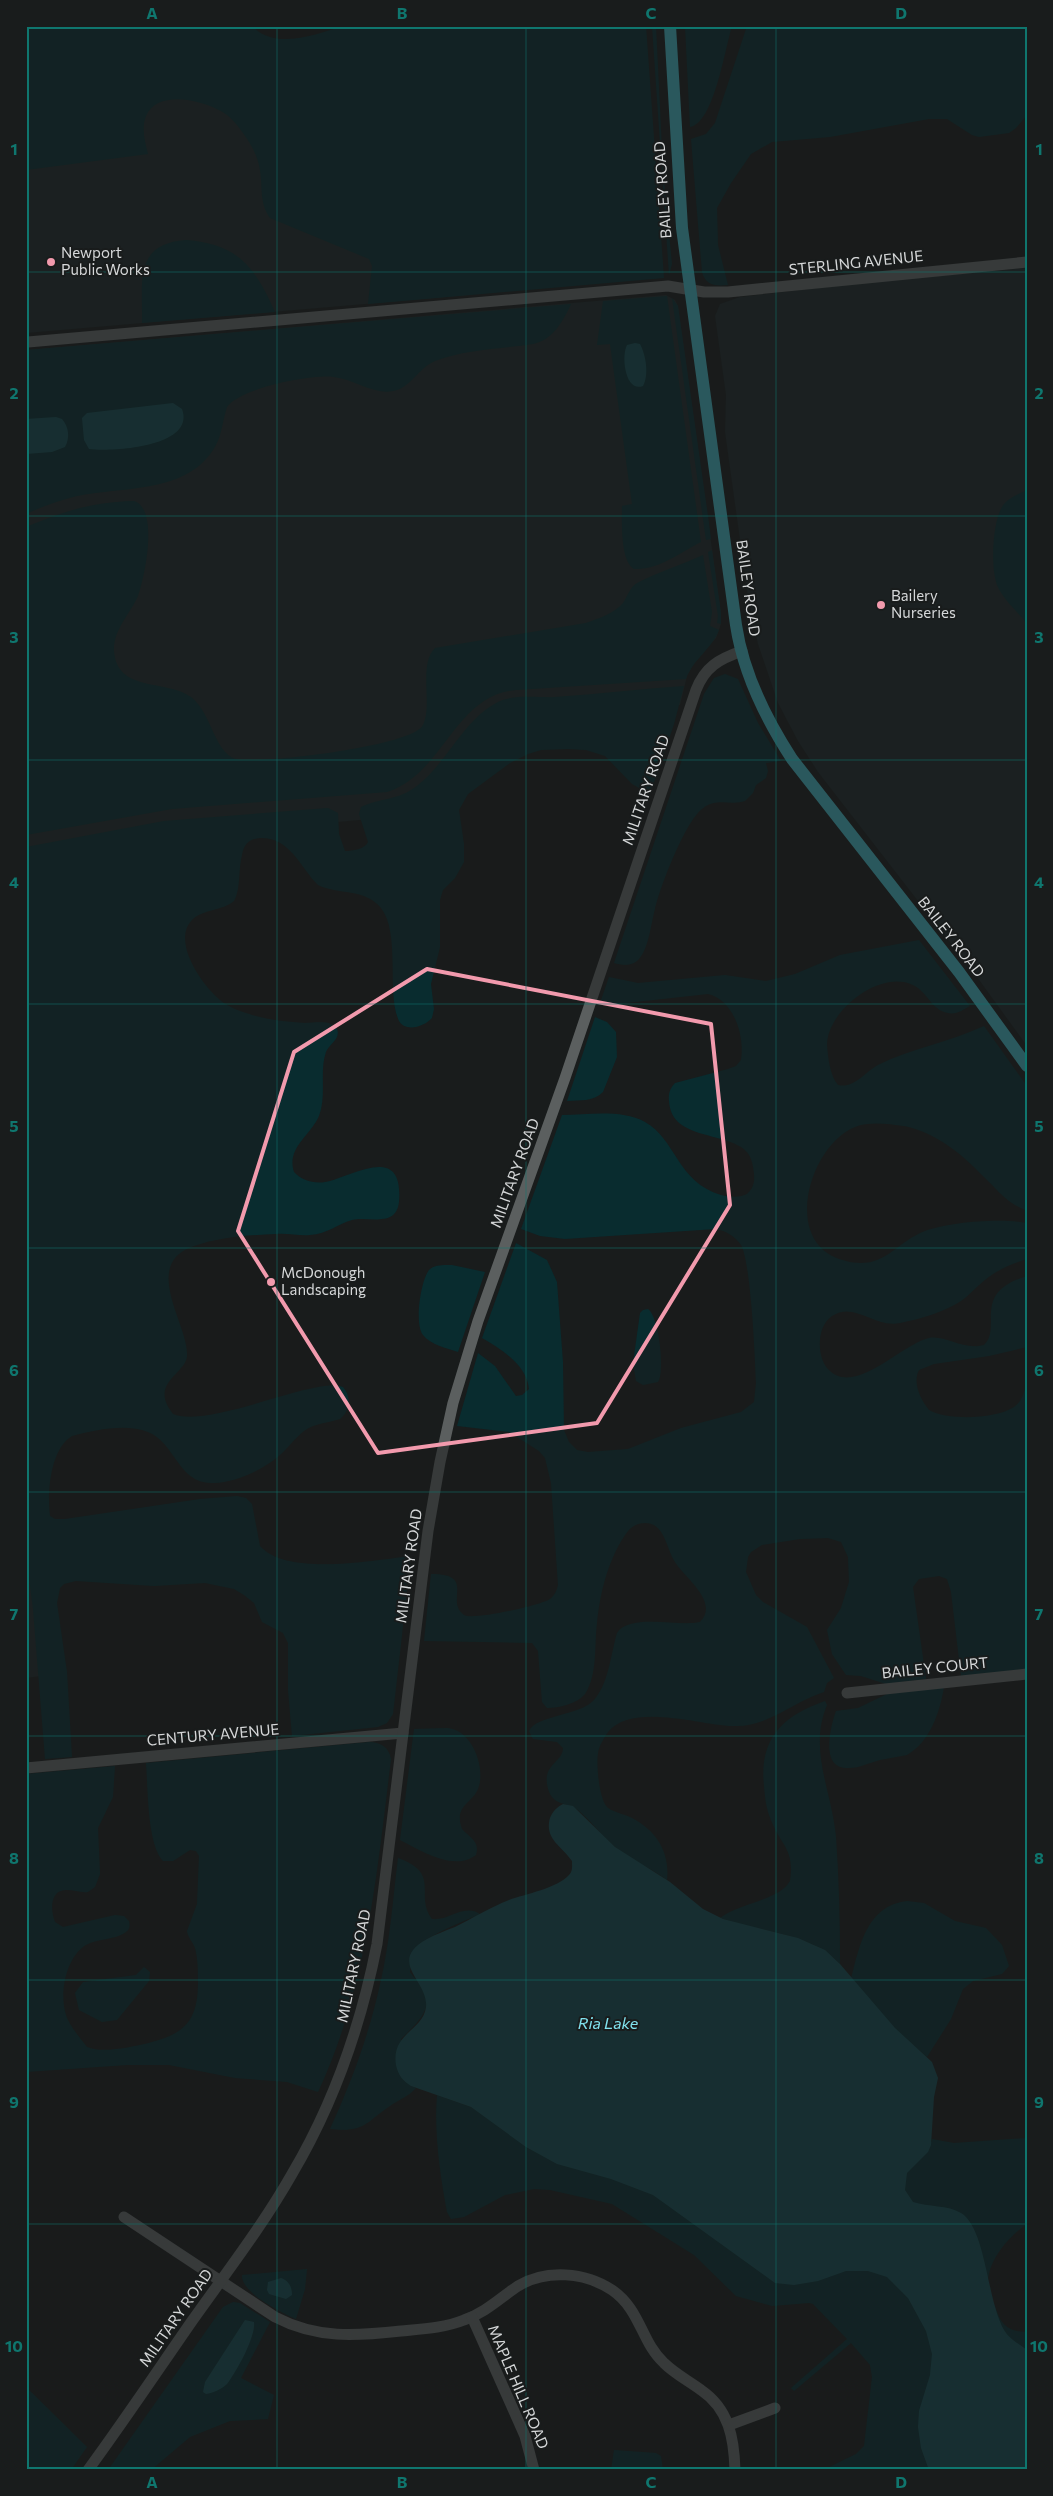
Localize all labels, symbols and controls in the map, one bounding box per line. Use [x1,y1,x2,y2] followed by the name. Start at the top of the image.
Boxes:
[146,3,158,22] text: A
[397,3,408,22] text: B
[646,3,657,22] text: C
[895,3,907,22] text: D
[10,139,18,158] text: 1
[1035,139,1043,158] text: 1
[650,141,674,239] street label: BAILEY ROAD
[61,243,150,278] place label: Newport Public Works
[788,246,924,278] street label: STERLING AVENUE
[45,256,57,268] marker: Newport Public Works
[9,383,19,402] text: 2
[1034,383,1044,402] text: 2
[733,538,765,637] street label: BAILEY ROAD
[891,586,956,621] place label: Bailery Nurseries
[875,599,887,611] marker: Bailery Nurseries
[9,627,19,646] text: 3
[1034,627,1044,646] text: 3
[618,732,672,847] street label: MILITARY ROAD
[9,872,19,891] text: 4
[1034,872,1044,891] text: 4
[915,892,989,980] street label: BAILEY ROAD
[486,1115,542,1230] street label: MILITARY ROAD
[9,1116,19,1135] text: 5
[1034,1116,1044,1135] text: 5
[281,1263,366,1298] place label: McDonough Landscaping
[265,1276,277,1288] marker: McDonough Landscaping
[9,1360,19,1379] text: 6
[1034,1360,1044,1379] text: 6
[391,1508,425,1624] street label: MILITARY ROAD
[10,1604,19,1623] text: 7
[1035,1604,1044,1623] text: 7
[881,1652,990,1682] street label: BAILEY COURT
[146,1719,280,1749] street label: CENTURY AVENUE
[9,1848,19,1867] text: 8
[1034,1848,1044,1867] text: 8
[332,1908,374,2024] street label: MILITARY ROAD
[578,2013,639,2032] water label: Ria Lake
[9,2092,19,2111] text: 9
[1034,2092,1044,2111] text: 9
[135,2265,216,2370] street label: MILITARY ROAD
[485,2322,553,2451] street label: MAPLE HILL ROAD
[5,2336,23,2355] text: 10
[1030,2336,1048,2355] text: 10
[146,2472,158,2491] text: A
[397,2472,408,2491] text: B
[646,2472,657,2491] text: C
[895,2472,907,2491] text: D

